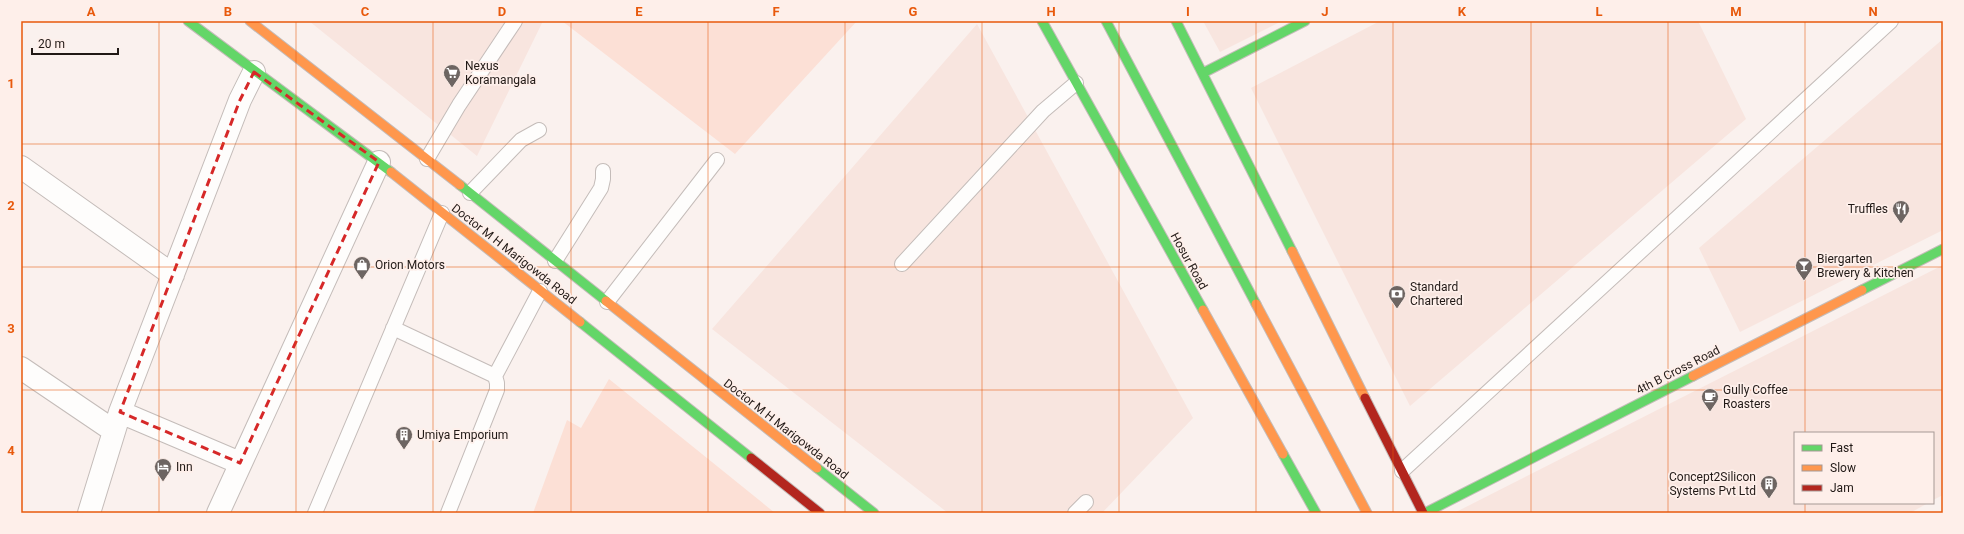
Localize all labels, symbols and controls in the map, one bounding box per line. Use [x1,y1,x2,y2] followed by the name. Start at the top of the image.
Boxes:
[87,4,96,19] text: A
[224,4,232,19] text: B
[361,4,370,19] text: C
[498,4,506,19] text: D
[635,4,643,19] text: E
[772,4,780,19] text: F
[909,4,918,19] text: G
[1046,4,1056,19] text: H
[1186,4,1190,19] text: I
[1321,4,1329,19] text: J
[1458,4,1467,19] text: K
[1595,4,1603,19] text: L
[1730,4,1742,19] text: M
[1868,4,1878,19] text: N
[32,30,118,56] scale bar
[38,37,65,51] text: 20 m
[465,59,536,87] place label: Nexus Koramangala
[442,63,462,88] supermarket icon: Nexus Koramangala
[7,76,15,91] text: 1
[7,198,15,213] text: 2
[1891,199,1911,224] restaurant icon: Truffles
[449,201,579,307] street label: Doctor M H Marigowda Road
[1848,202,1888,216] place label: Truffles
[1168,230,1210,292] street label: Hosur Road
[1817,252,1914,280] place label: Biergarten Brewery & Kitchen
[352,255,372,280] shop icon: Orion Motors
[1794,256,1814,281] bar icon: Biergarten Brewery & Kitchen
[375,258,445,272] place label: Orion Motors
[1410,280,1463,308] place label: Standard Chartered
[1387,284,1407,309] bank icon: Standard Chartered
[7,321,15,336] text: 3
[1634,343,1722,397] street label: 4th B Cross Road
[721,376,851,482] street label: Doctor M H Marigowda Road
[1723,383,1788,411] place label: Gully Coffee Roasters
[1700,387,1720,412] cafe icon: Gully Coffee Roasters
[394,425,414,450] building icon: Umiya Emporium
[417,428,508,442] place label: Umiya Emporium
[1794,432,1934,504] legend
[1830,441,1853,455] text: Fast
[7,443,15,458] text: 4
[153,457,173,482] hotel icon: Inn
[176,460,193,474] place label: Inn
[1830,461,1856,475] text: Slow
[1669,470,1756,498] place label: Concept2Silicon Systems Pvt Ltd
[1759,474,1779,499] building icon: Concept2Silicon Systems Pvt Ltd
[1830,481,1854,495] text: Jam

